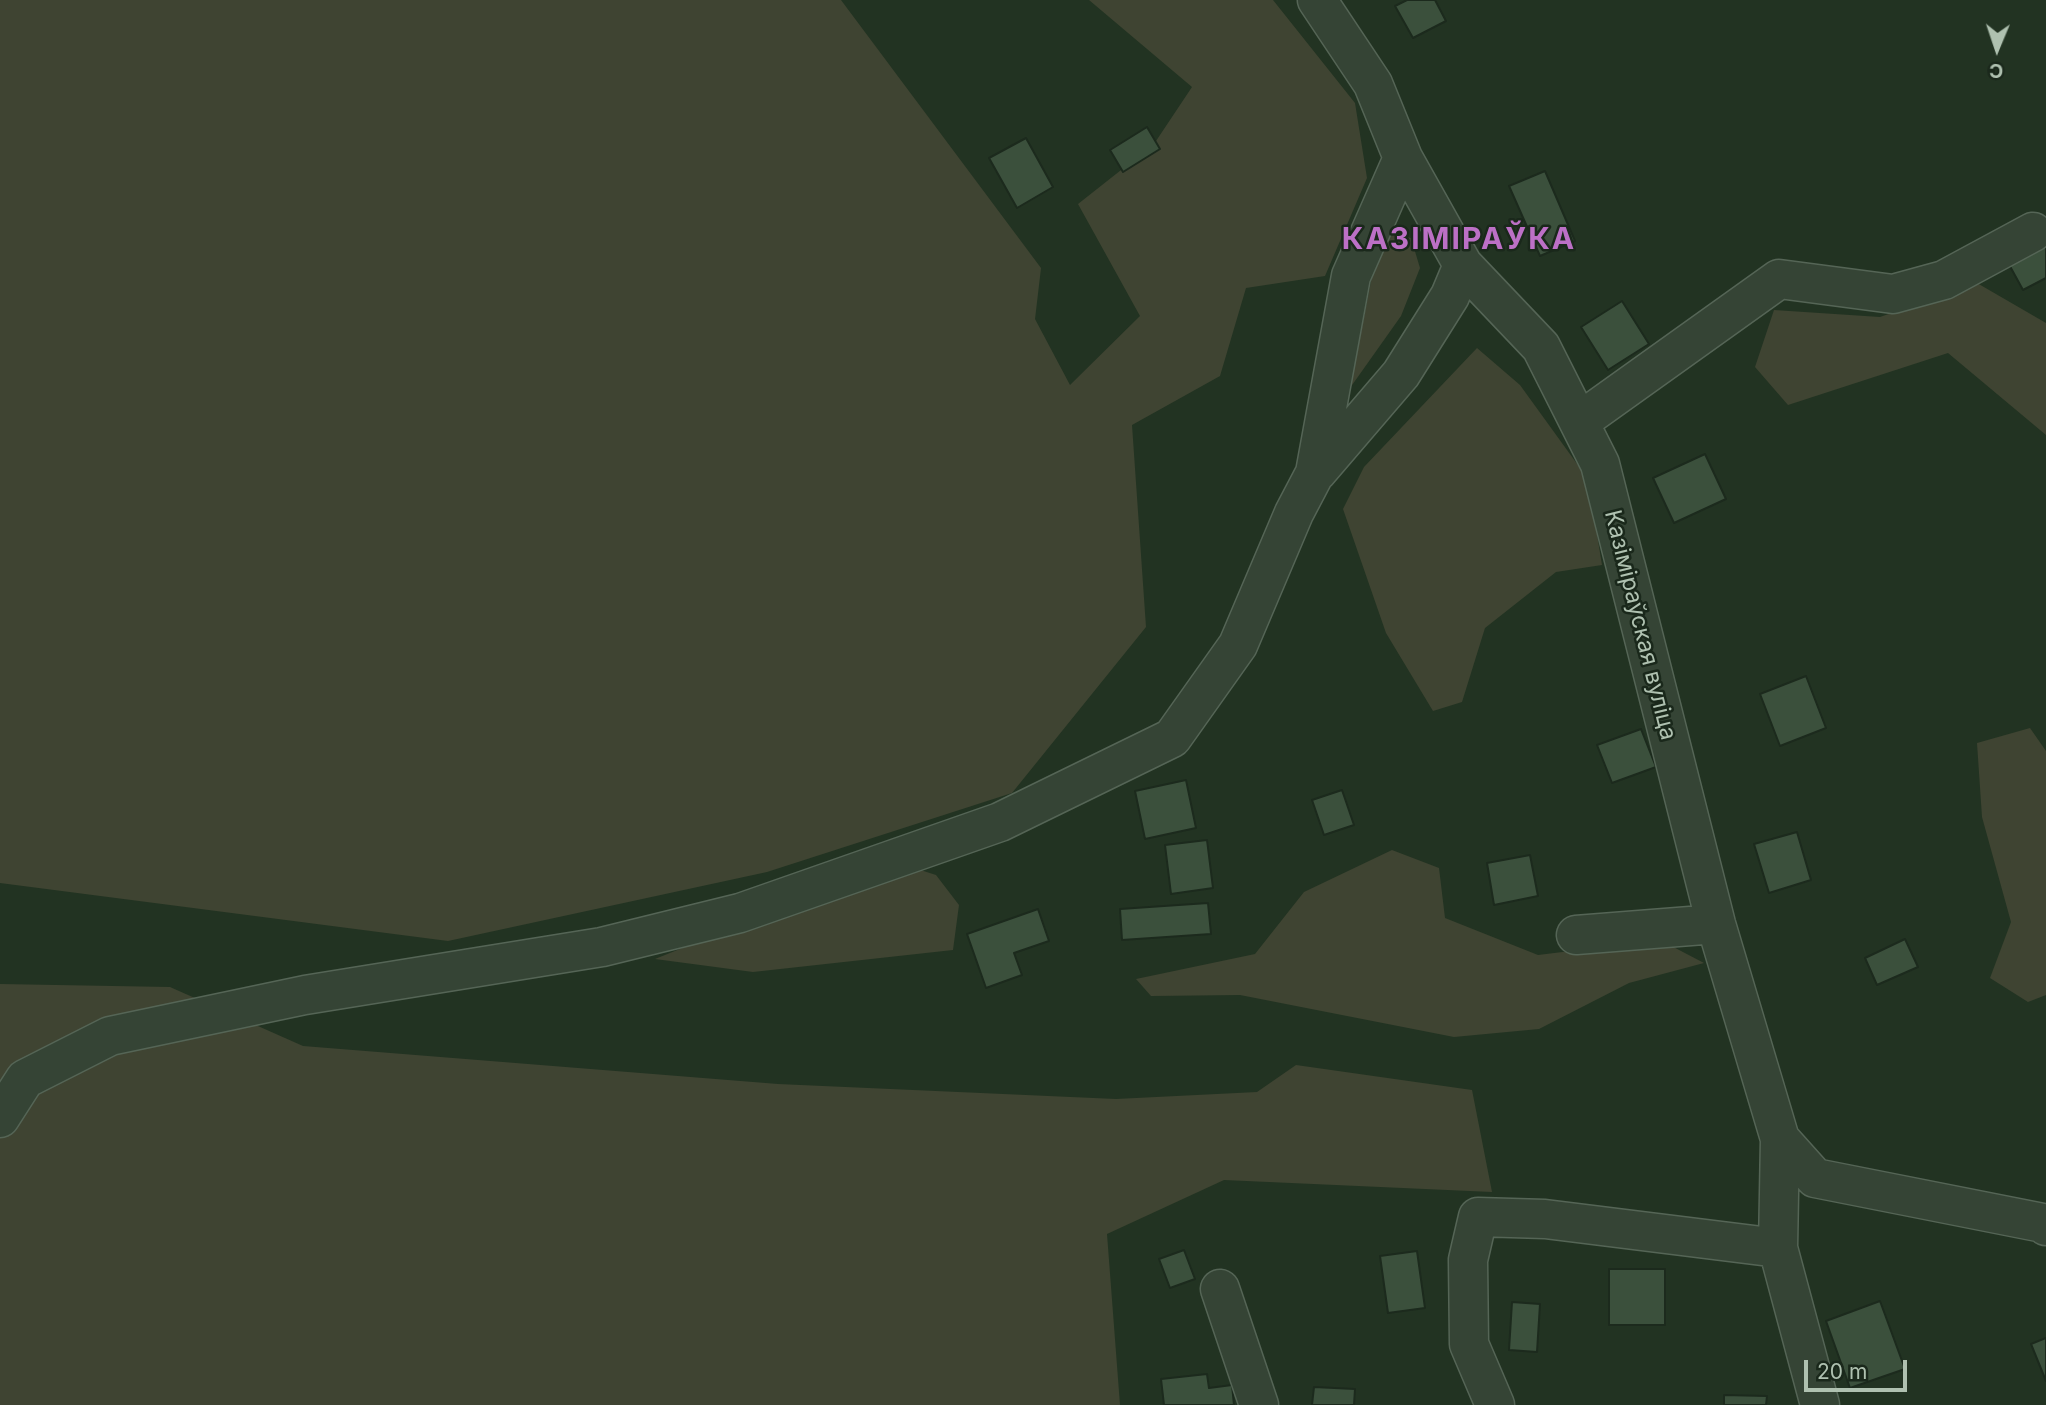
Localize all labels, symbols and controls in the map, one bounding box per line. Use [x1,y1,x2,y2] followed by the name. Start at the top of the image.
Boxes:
[1962,14,2032,84] north arrow
[1989,59,2004,82] text: С
[1343,222,1575,258] district label: КАЗІМІРАЎКА
[1598,507,1682,743] street label: Казіміраўская вуліца
[1808,1346,1911,1390] scale bar
[1817,1359,1867,1384] text: 20 m

